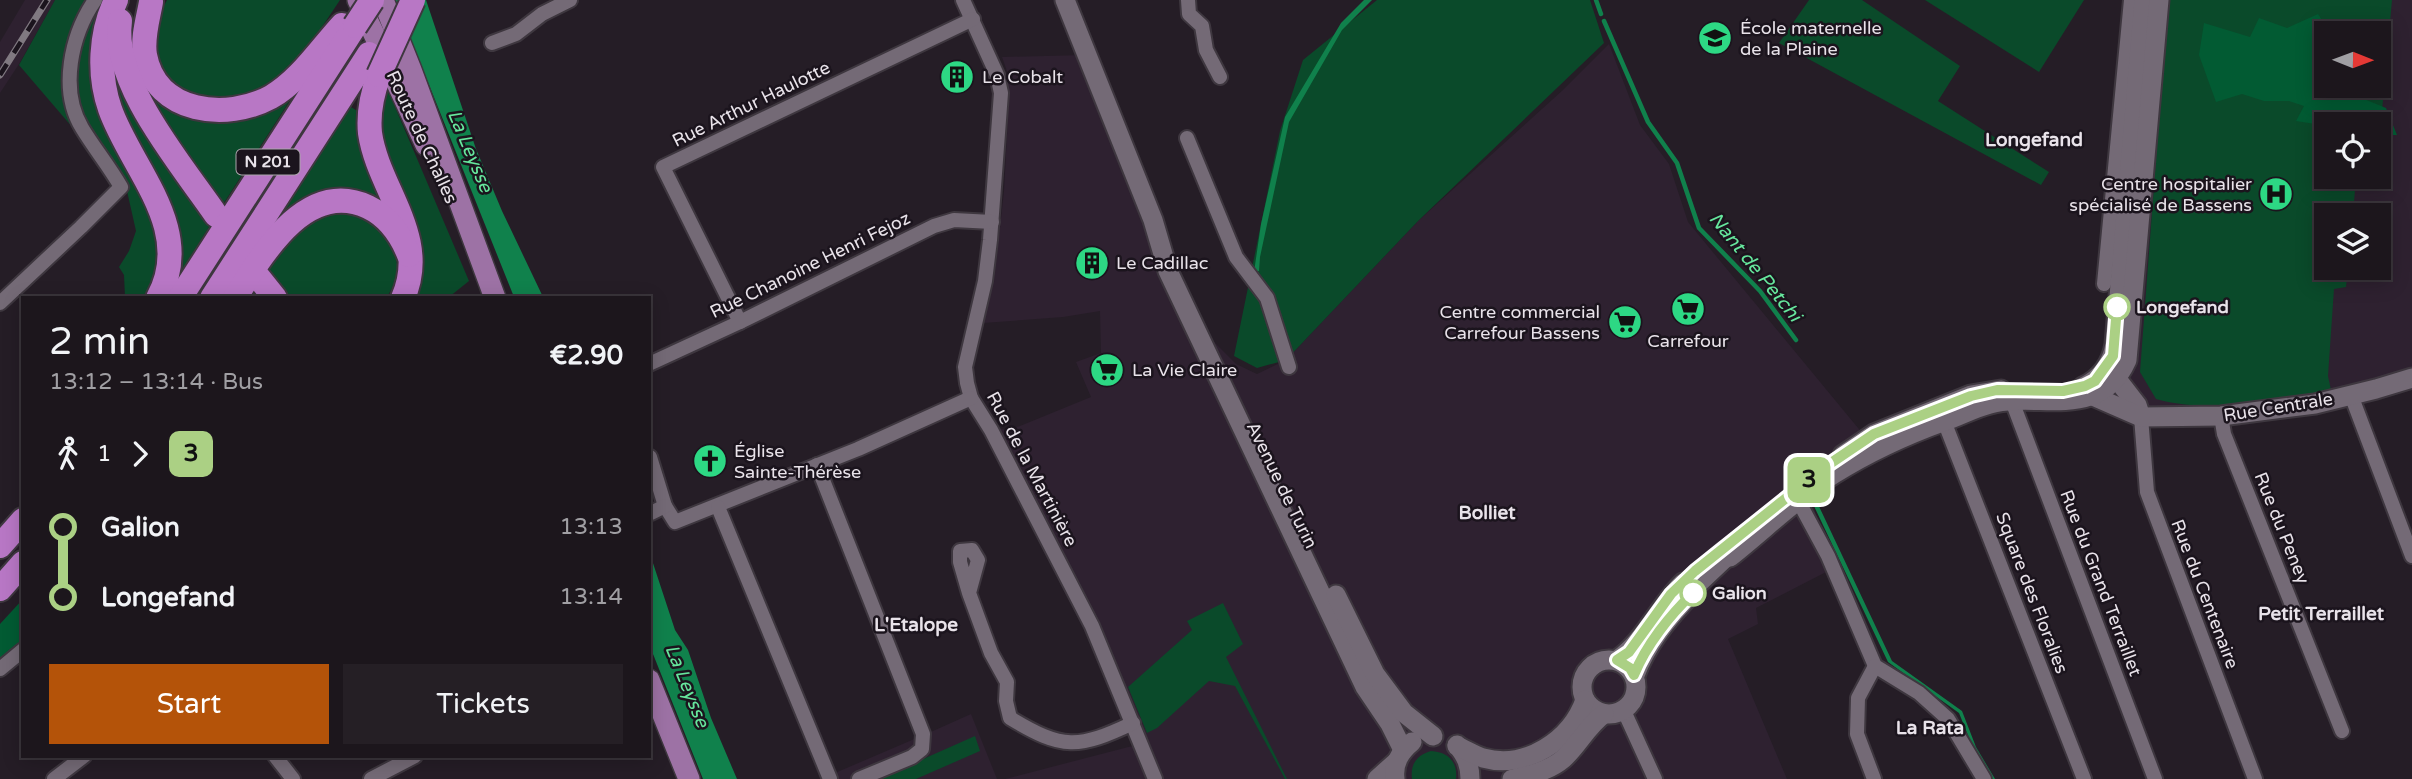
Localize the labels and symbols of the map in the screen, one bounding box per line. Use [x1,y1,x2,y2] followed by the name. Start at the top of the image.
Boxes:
[1740,17,1882,60] place label: École maternelle de la Plaine
[1696,19,1734,57] school or university icon: École maternelle de la Plaine
[2314,21,2390,98] north arrow
[668,56,834,152] street label: Rue Arthur Haulotte
[938,58,976,96] building icon: Le Cobalt
[982,66,1063,88] place label: Le Cobalt
[382,67,462,207] street label: Route de Challes
[443,106,498,197] water label: La Leysse
[1985,129,2083,152] district label: Longefand
[236,150,300,174] road number: N 201
[2069,173,2252,216] place label: Centre hospitalier spécialisé de Bassens
[2257,175,2295,213] hospital icon: Centre hospitalier spécialisé de Bassens
[706,207,914,323] street label: Rue Chanoine Henri Fejoz
[1704,208,1807,328] water label: Nant de Petchi
[1073,244,1111,282] building icon: Le Cadillac
[1116,252,1208,274] place label: Le Cadillac
[1669,290,1707,328] supermarket icon: Carrefour
[2104,294,2130,320] marker: Longefand
[2136,296,2229,318] place label: Longefand
[1439,301,1600,344] place label: Centre commercial Carrefour Bassens
[1606,303,1644,341] supermarket icon: Centre commercial Carrefour Bassens
[1647,330,1729,352] place label: Carrefour
[1088,351,1126,389] supermarket icon: La Vie Claire
[1132,359,1237,381] place label: La Vie Claire
[982,388,1082,550] street label: Rue de la Martinière
[2222,388,2334,426] street label: Rue Centrale
[1242,418,1322,552] street label: Avenue de Turin
[734,440,861,483] place label: Église Sainte-Thérèse
[691,442,729,480] church icon: Église Sainte-Thérèse
[1786,457,1832,503] line badge: 3
[2250,469,2315,587] street label: Rue du Peney
[2055,487,2147,679] street label: Rue du Grand Terraillet
[1459,502,1516,524] district label: Bolliet
[1991,509,2073,677] street label: Square des Floralies
[2166,516,2244,672] street label: Rue du Centenaire
[1680,580,1706,606] marker: Galion
[1712,582,1767,604] place label: Galion
[2258,603,2385,625] district label: Petit Terraillet
[874,614,958,637] district label: L'Etalope
[660,641,714,732] water label: La Leysse
[1896,717,1964,739] district label: La Rata

